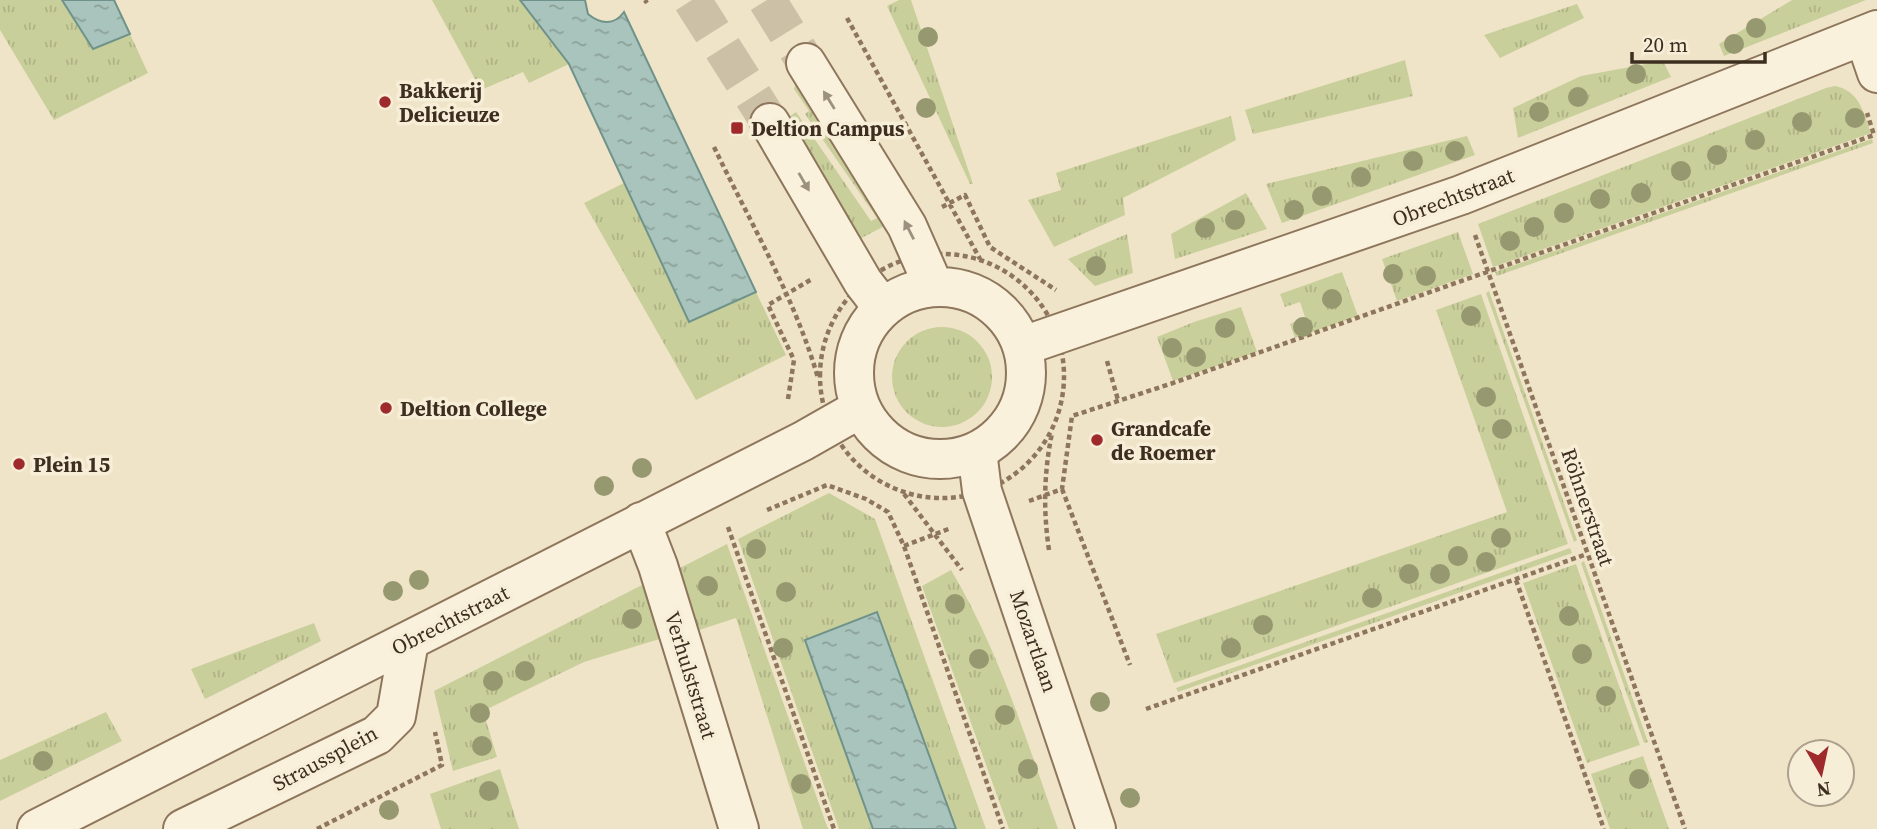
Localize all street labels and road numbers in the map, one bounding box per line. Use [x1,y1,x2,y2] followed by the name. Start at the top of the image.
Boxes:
[1388,160,1518,234] street label: Obrechtstraat
[1554,444,1622,570] street label: Röhnerstraat
[386,578,514,662] street label: Obrechtstraat
[1003,586,1065,696] street label: Mozartlaan
[658,608,724,742] street label: Verhulststraat
[267,718,383,798] street label: Straussplein

